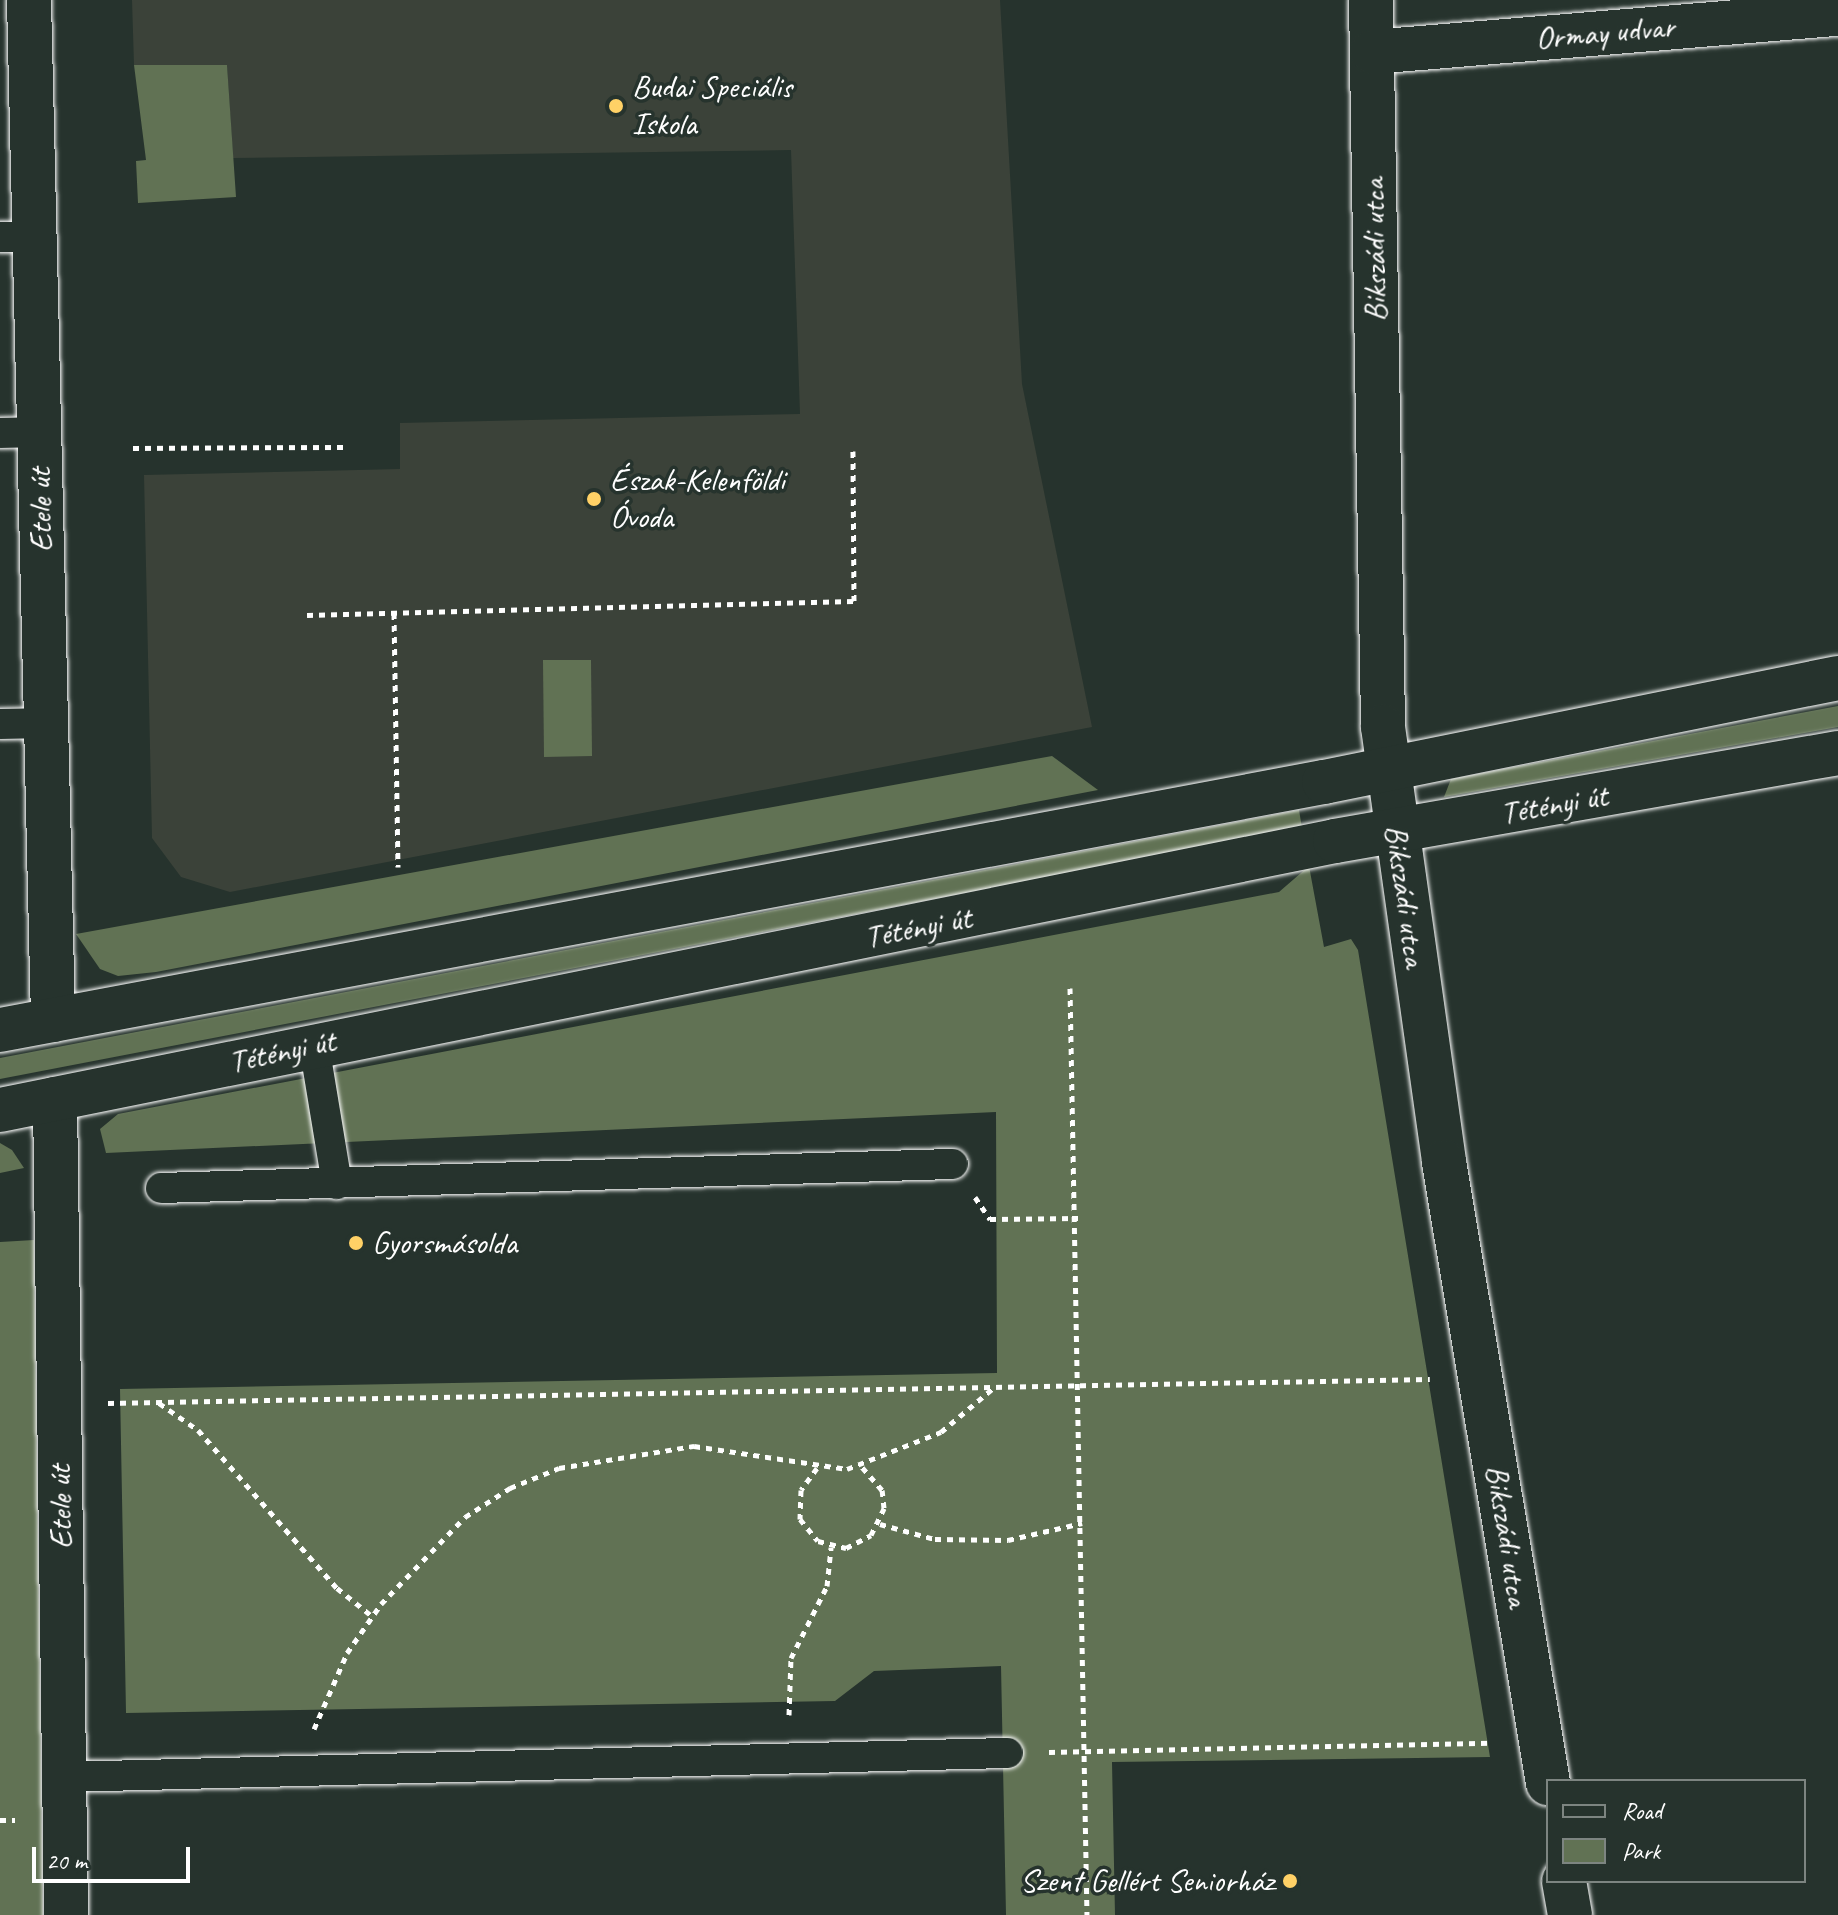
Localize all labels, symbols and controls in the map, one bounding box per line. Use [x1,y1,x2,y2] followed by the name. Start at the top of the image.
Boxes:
[1534,8,1676,58] street label: Ormay udvar
[632,69,791,144] place label: Budai Speciális Iskola
[607,97,625,115] marker: Budai Speciális Iskola
[1355,178,1395,322] street label: Bikszádi utca
[610,462,785,537] place label: Észak-Kelenföldi Óvoda
[21,468,61,552] street label: Etele út
[585,490,603,508] marker: Észak-Kelenföldi Óvoda
[1498,777,1610,833] street label: Tétényi út
[1376,823,1434,969] street label: Bikszádi utca
[862,899,974,957] street label: Tétényi út
[225,1022,339,1082] street label: Tétényi út
[372,1224,517,1262] place label: Gyorsmásolda
[347,1234,365,1252] marker: Gyorsmásolda
[1477,1463,1537,1609] street label: Bikszádi utca
[41,1465,81,1549] street label: Etele út
[1546,1779,1806,1883] legend
[1622,1796,1662,1826] text: Road
[36,1831,194,1881] scale bar
[1622,1836,1660,1866] text: Park
[46,1846,87,1876] text: 20 m
[1020,1862,1274,1900] place label: Szent Gellért Seniorház
[1281,1872,1299,1890] marker: Szent Gellért Seniorház

